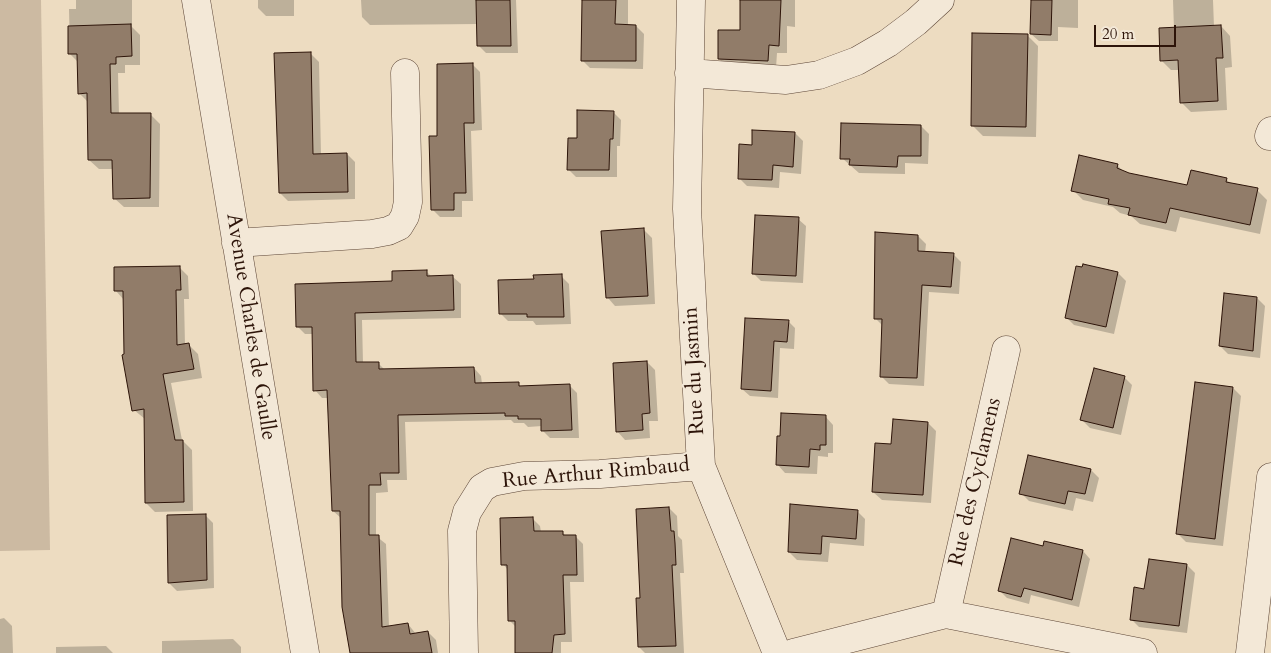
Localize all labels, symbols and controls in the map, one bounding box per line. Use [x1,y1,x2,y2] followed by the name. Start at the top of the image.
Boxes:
[1096,15,1178,47] scale bar
[1102,24,1134,44] text: 20 m
[220,212,280,442] street label: Avenue Charles de Gaulle
[679,306,711,436] street label: Rue du Jasmin
[944,395,1008,569] street label: Rue des Cyclamens
[501,453,691,495] street label: Rue Arthur Rimbaud

